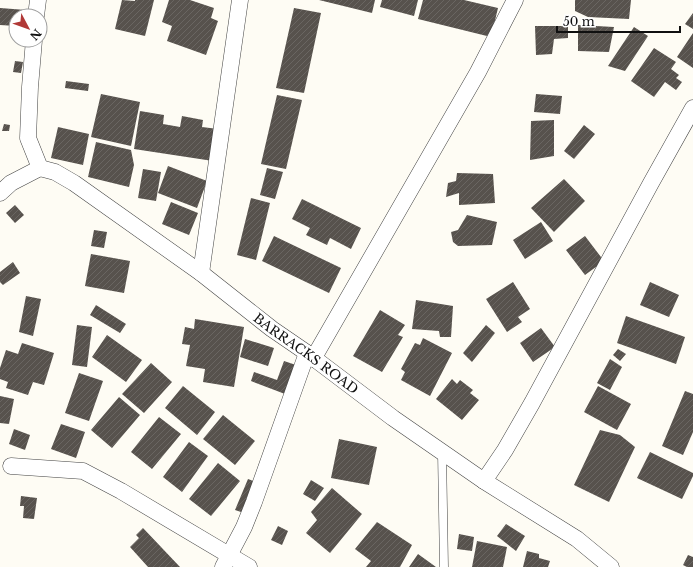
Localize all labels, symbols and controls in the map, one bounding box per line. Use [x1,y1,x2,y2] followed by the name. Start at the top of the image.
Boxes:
[8,8,48,48] north arrow
[557,8,680,34] scale bar
[563,14,595,29] text: 50 m
[26,26,44,44] text: N
[250,309,362,398] street label: BARRACKS ROAD

